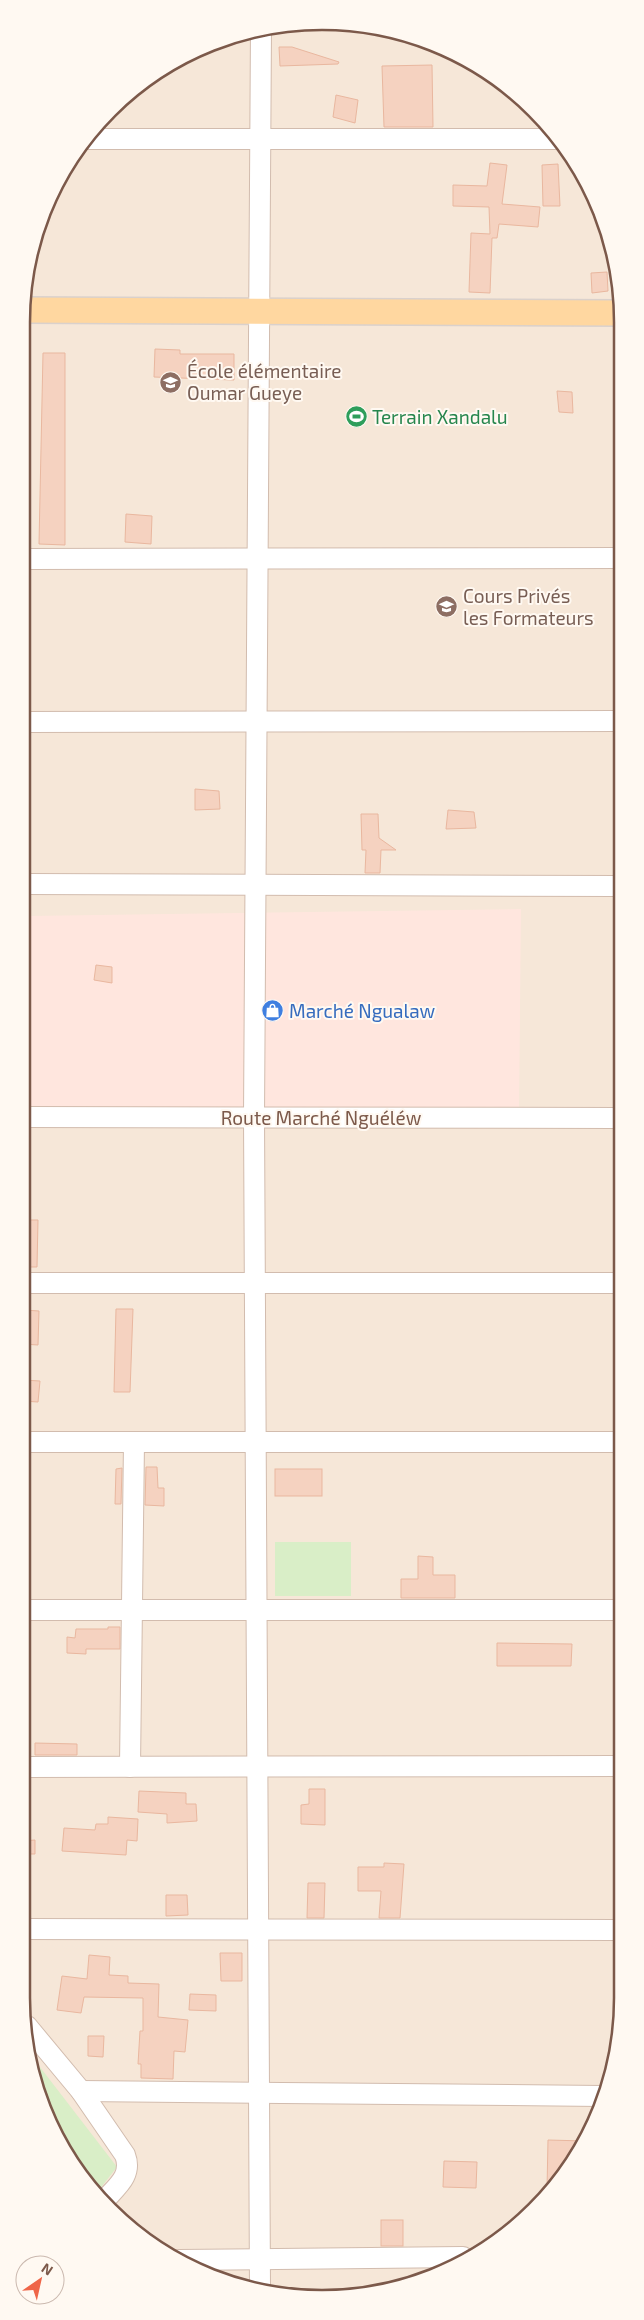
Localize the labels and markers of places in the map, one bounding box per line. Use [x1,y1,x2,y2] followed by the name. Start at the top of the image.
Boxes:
[187,359,342,404] place label: École élémentaire Oumar Gueye
[159,370,183,394] school or university icon: École élémentaire Oumar Gueye
[344,405,368,429] sports icon: Terrain Xandalu
[372,405,508,428] place label: Terrain Xandalu
[463,584,594,629] place label: Cours Privés les Formateurs
[435,595,459,619] school or university icon: Cours Privés les Formateurs
[261,999,285,1023] shop icon: Marché Ngualaw
[289,999,436,1022] place label: Marché Ngualaw

